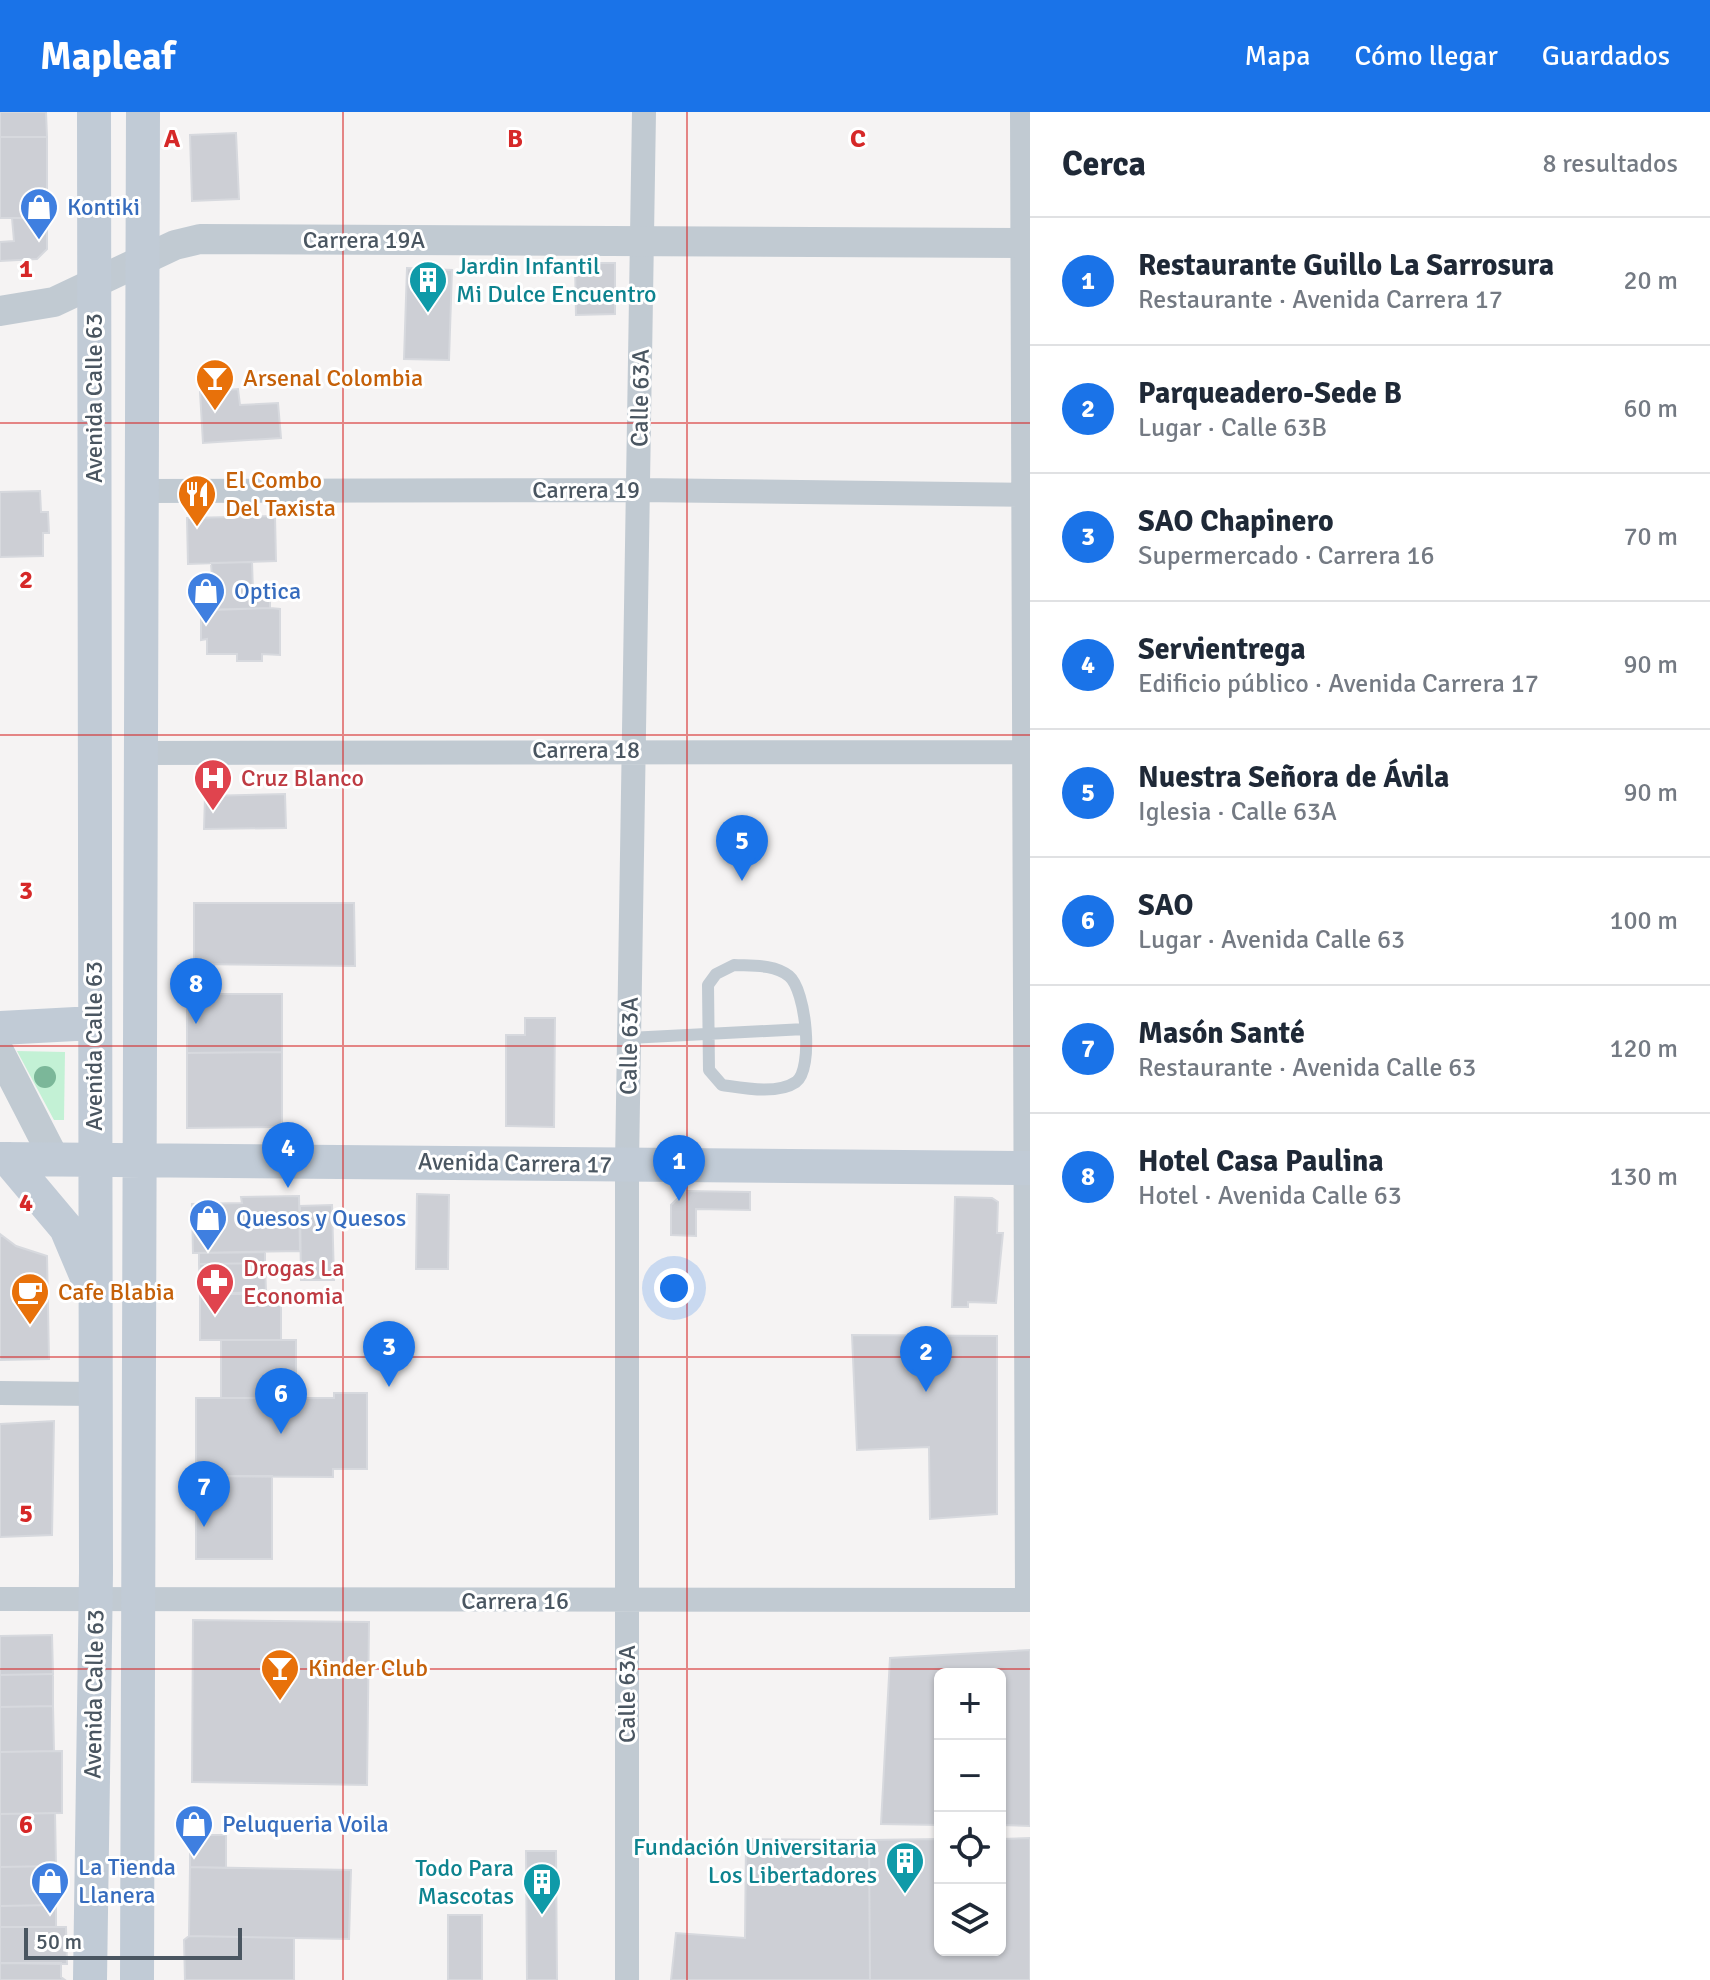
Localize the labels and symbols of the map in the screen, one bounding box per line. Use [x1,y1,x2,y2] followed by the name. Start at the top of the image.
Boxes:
[164,123,181,155] text: A
[507,123,523,155] text: B
[850,123,866,155] text: C
[18,186,60,241] shop icon: Kontiki
[67,192,140,222] place label: Kontiki
[303,225,426,255] street label: Carrera 19A
[456,251,657,309] place label: Jardin Infantil Mi Dulce Encuentro
[19,253,33,285] text: 1
[407,259,449,314] building icon: Jardin Infantil Mi Dulce Encuentro
[79,313,109,483] street label: Avenida Calle 63
[624,348,656,447] street label: Calle 63A
[194,357,236,412] bar icon: Arsenal Colombia
[243,363,423,393] place label: Arsenal Colombia
[225,465,336,523] place label: El Combo Del Taxista
[176,473,218,528] restaurant icon: El Combo Del Taxista
[532,475,640,505] street label: Carrera 19
[19,564,33,596] text: 2
[185,570,227,625] shop icon: Optica
[234,576,301,606] place label: Optica
[532,735,640,765] street label: Carrera 18
[192,757,234,812] hospital icon: Cruz Blanco
[241,763,364,793] place label: Cruz Blanco
[716,815,768,881] pin: 5
[19,875,33,907] text: 3
[170,958,222,1024] pin: 8
[79,961,109,1131] street label: Avenida Calle 63
[613,996,645,1095] street label: Calle 63A
[262,1122,314,1188] pin: 4
[653,1135,705,1201] pin: 1
[418,1146,612,1180] street label: Avenida Carrera 17
[19,1187,33,1219] text: 4
[187,1197,229,1252] shop icon: Quesos y Quesos
[236,1203,406,1233] place label: Quesos y Quesos
[243,1253,344,1311] place label: Drogas La Economia
[194,1261,236,1316] pharmacy icon: Drogas La Economia
[654,1268,694,1308] your location
[9,1271,51,1326] cafe icon: Cafe Blabia
[58,1277,175,1307] place label: Cafe Blabia
[363,1321,415,1387] pin: 3
[900,1326,952,1392] pin: 2
[255,1368,307,1434] pin: 6
[178,1461,230,1527] pin: 7
[19,1498,33,1530] text: 5
[461,1586,569,1616] street label: Carrera 16
[78,1609,110,1779] street label: Avenida Calle 63
[612,1645,642,1743] street label: Calle 63A
[259,1647,301,1702] bar icon: Kinder Club
[308,1653,428,1683] place label: Kinder Club
[173,1803,215,1858] shop icon: Peluqueria Voila
[19,1809,33,1841] text: 6
[222,1809,389,1839] place label: Peluqueria Voila
[633,1832,877,1890] place label: Fundación Universitaria Los Libertadores
[884,1840,926,1895] building icon: Fundación Universitaria Los Libertadores
[78,1852,176,1910] place label: La Tienda Llanera
[415,1853,514,1911] place label: Todo Para Mascotas
[29,1860,71,1915] shop icon: La Tienda Llanera
[521,1861,563,1916] building icon: Todo Para Mascotas
[24,1924,242,1960] scale bar

